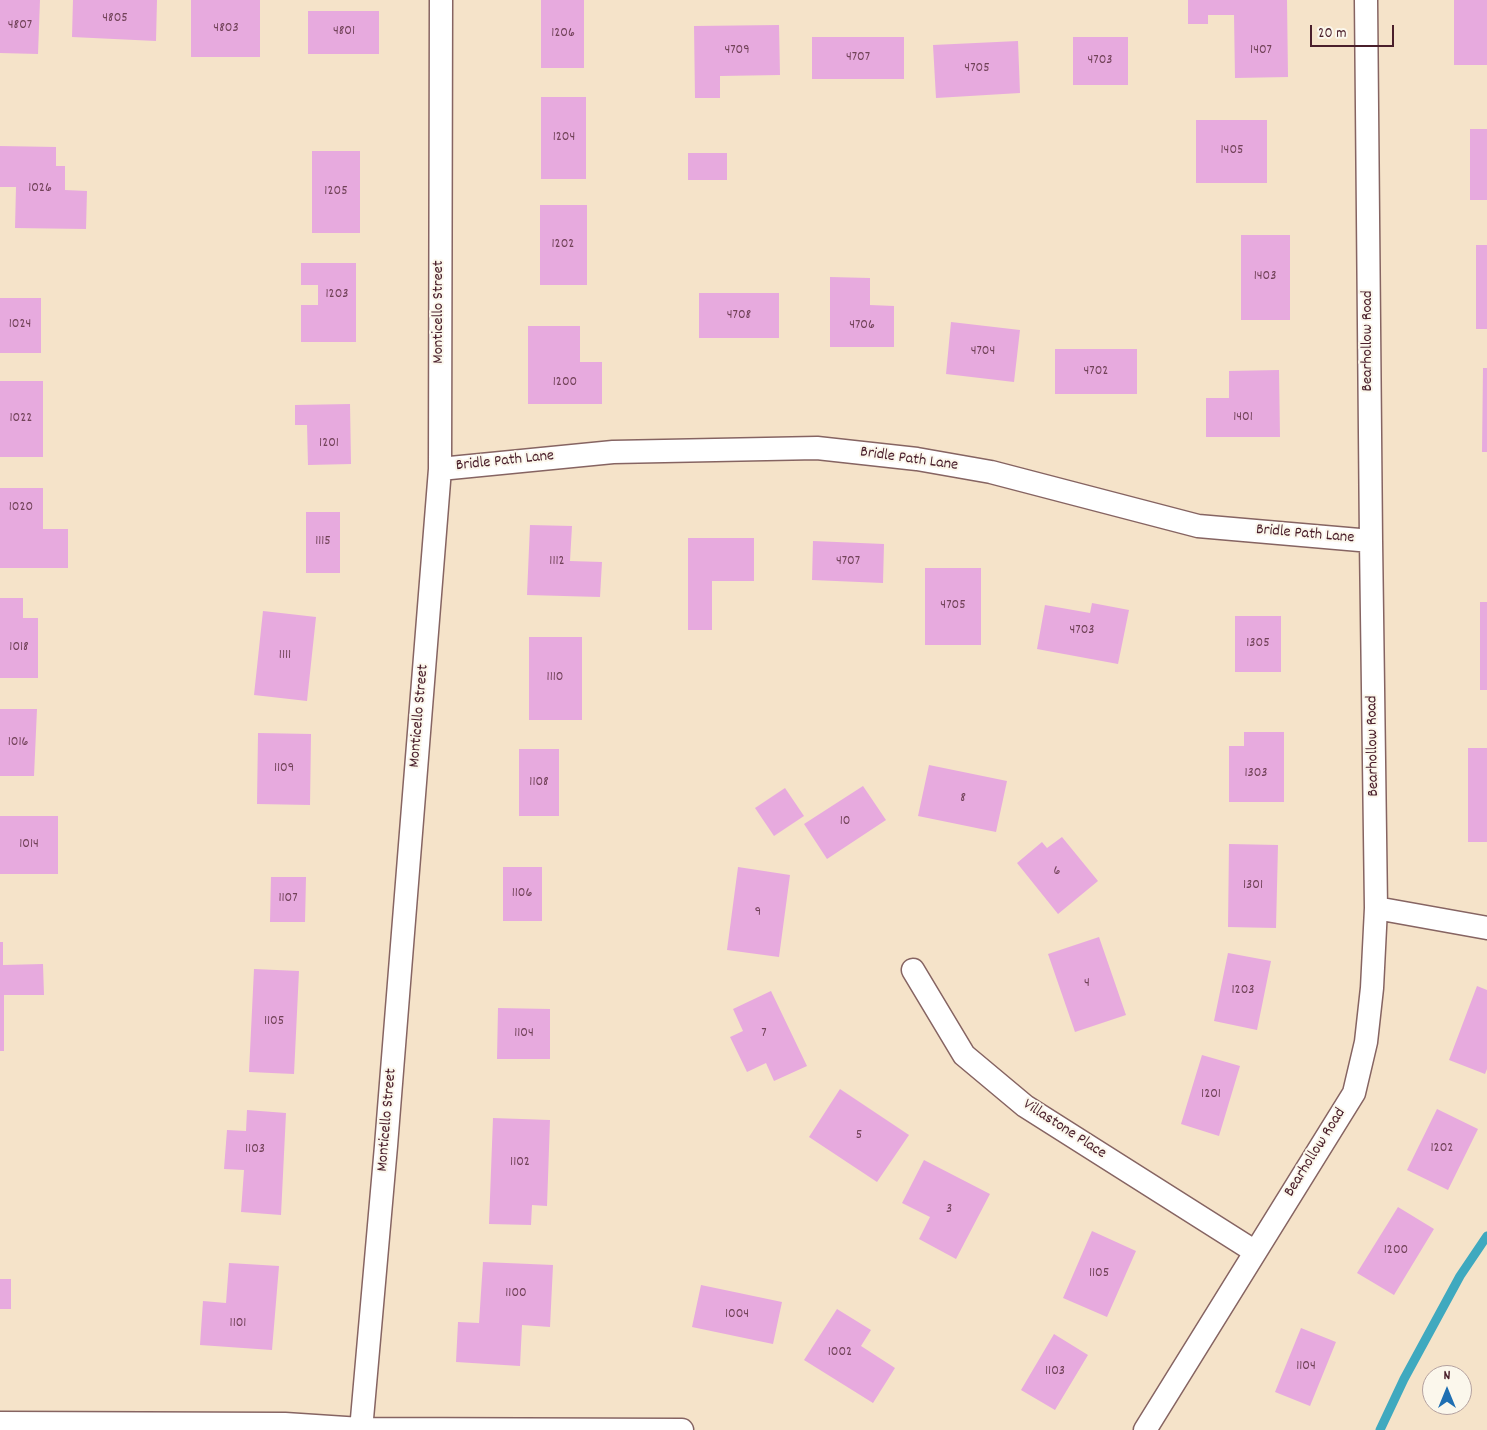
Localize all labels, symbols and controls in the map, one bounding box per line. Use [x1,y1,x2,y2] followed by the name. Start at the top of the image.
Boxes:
[102,11,128,27] house number: 4805
[1312,15,1396,47] scale bar
[8,18,32,34] house number: 4807
[213,21,239,37] house number: 4803
[1318,23,1346,45] text: 20 m
[333,24,355,40] house number: 4801
[551,26,575,42] house number: 1206
[724,43,750,59] house number: 4709
[1250,43,1272,59] house number: 1407
[846,50,870,66] house number: 4707
[1087,53,1113,69] house number: 4703
[964,61,990,77] house number: 4705
[553,130,575,146] house number: 1204
[1221,143,1243,159] house number: 1405
[28,181,52,197] house number: 1026
[324,184,348,200] house number: 1205
[552,237,574,253] house number: 1202
[430,260,450,364] street label: Monticello Street
[1254,269,1276,285] house number: 1403
[325,287,349,303] house number: 1203
[1359,290,1379,392] street label: Bearhollow Road
[727,308,751,324] house number: 4708
[9,317,31,333] house number: 1024
[849,318,875,334] house number: 4706
[971,344,995,360] house number: 4704
[1084,364,1108,380] house number: 4702
[553,375,577,391] house number: 1200
[1233,410,1253,426] house number: 1401
[10,411,32,427] house number: 1022
[319,436,339,452] house number: 1201
[859,444,959,476] street label: Bridle Path Lane
[455,447,555,477] street label: Bridle Path Lane
[9,500,33,516] house number: 1020
[1255,521,1355,549] street label: Bridle Path Lane
[315,534,331,550] house number: 1115
[549,554,565,570] house number: 1112
[836,554,860,570] house number: 4707
[940,598,966,614] house number: 4705
[1069,623,1095,639] house number: 4703
[1246,636,1270,652] house number: 1305
[9,640,29,656] house number: 1018
[279,648,291,664] house number: 1111
[406,664,434,768] street label: Monticello Street
[547,670,563,686] house number: 1110
[1364,695,1384,797] street label: Bearhollow Road
[8,735,28,751] house number: 1016
[274,761,294,777] house number: 1109
[1244,766,1268,782] house number: 1303
[529,775,549,791] house number: 1108
[960,791,966,807] house number: 8
[840,814,850,830] house number: 10
[19,837,39,853] house number: 1014
[1054,864,1060,880] house number: 6
[1243,878,1263,894] house number: 1301
[512,886,532,902] house number: 1106
[278,891,298,907] house number: 1107
[755,905,761,921] house number: 9
[1084,976,1090,992] house number: 4
[1231,983,1255,999] house number: 1203
[264,1014,284,1030] house number: 1105
[514,1026,534,1042] house number: 1104
[761,1026,767,1042] house number: 7
[374,1068,402,1172] street label: Monticello Street
[1201,1087,1221,1103] house number: 1201
[1019,1096,1109,1164] street label: Villastone Place
[1281,1105,1351,1201] street label: Bearhollow Road
[856,1128,862,1144] house number: 5
[1431,1141,1453,1157] house number: 1202
[245,1142,265,1158] house number: 1103
[510,1155,530,1171] house number: 1102
[946,1202,952,1218] house number: 3
[1384,1243,1408,1259] house number: 1200
[1089,1266,1109,1282] house number: 1105
[505,1286,527,1302] house number: 1100
[725,1307,749,1323] house number: 1004
[230,1316,246,1332] house number: 1101
[828,1345,852,1361] house number: 1002
[1296,1359,1316,1375] house number: 1104
[1045,1364,1065,1380] house number: 1103
[1422,1365,1472,1415] north arrow
[1444,1366,1450,1386] text: N

